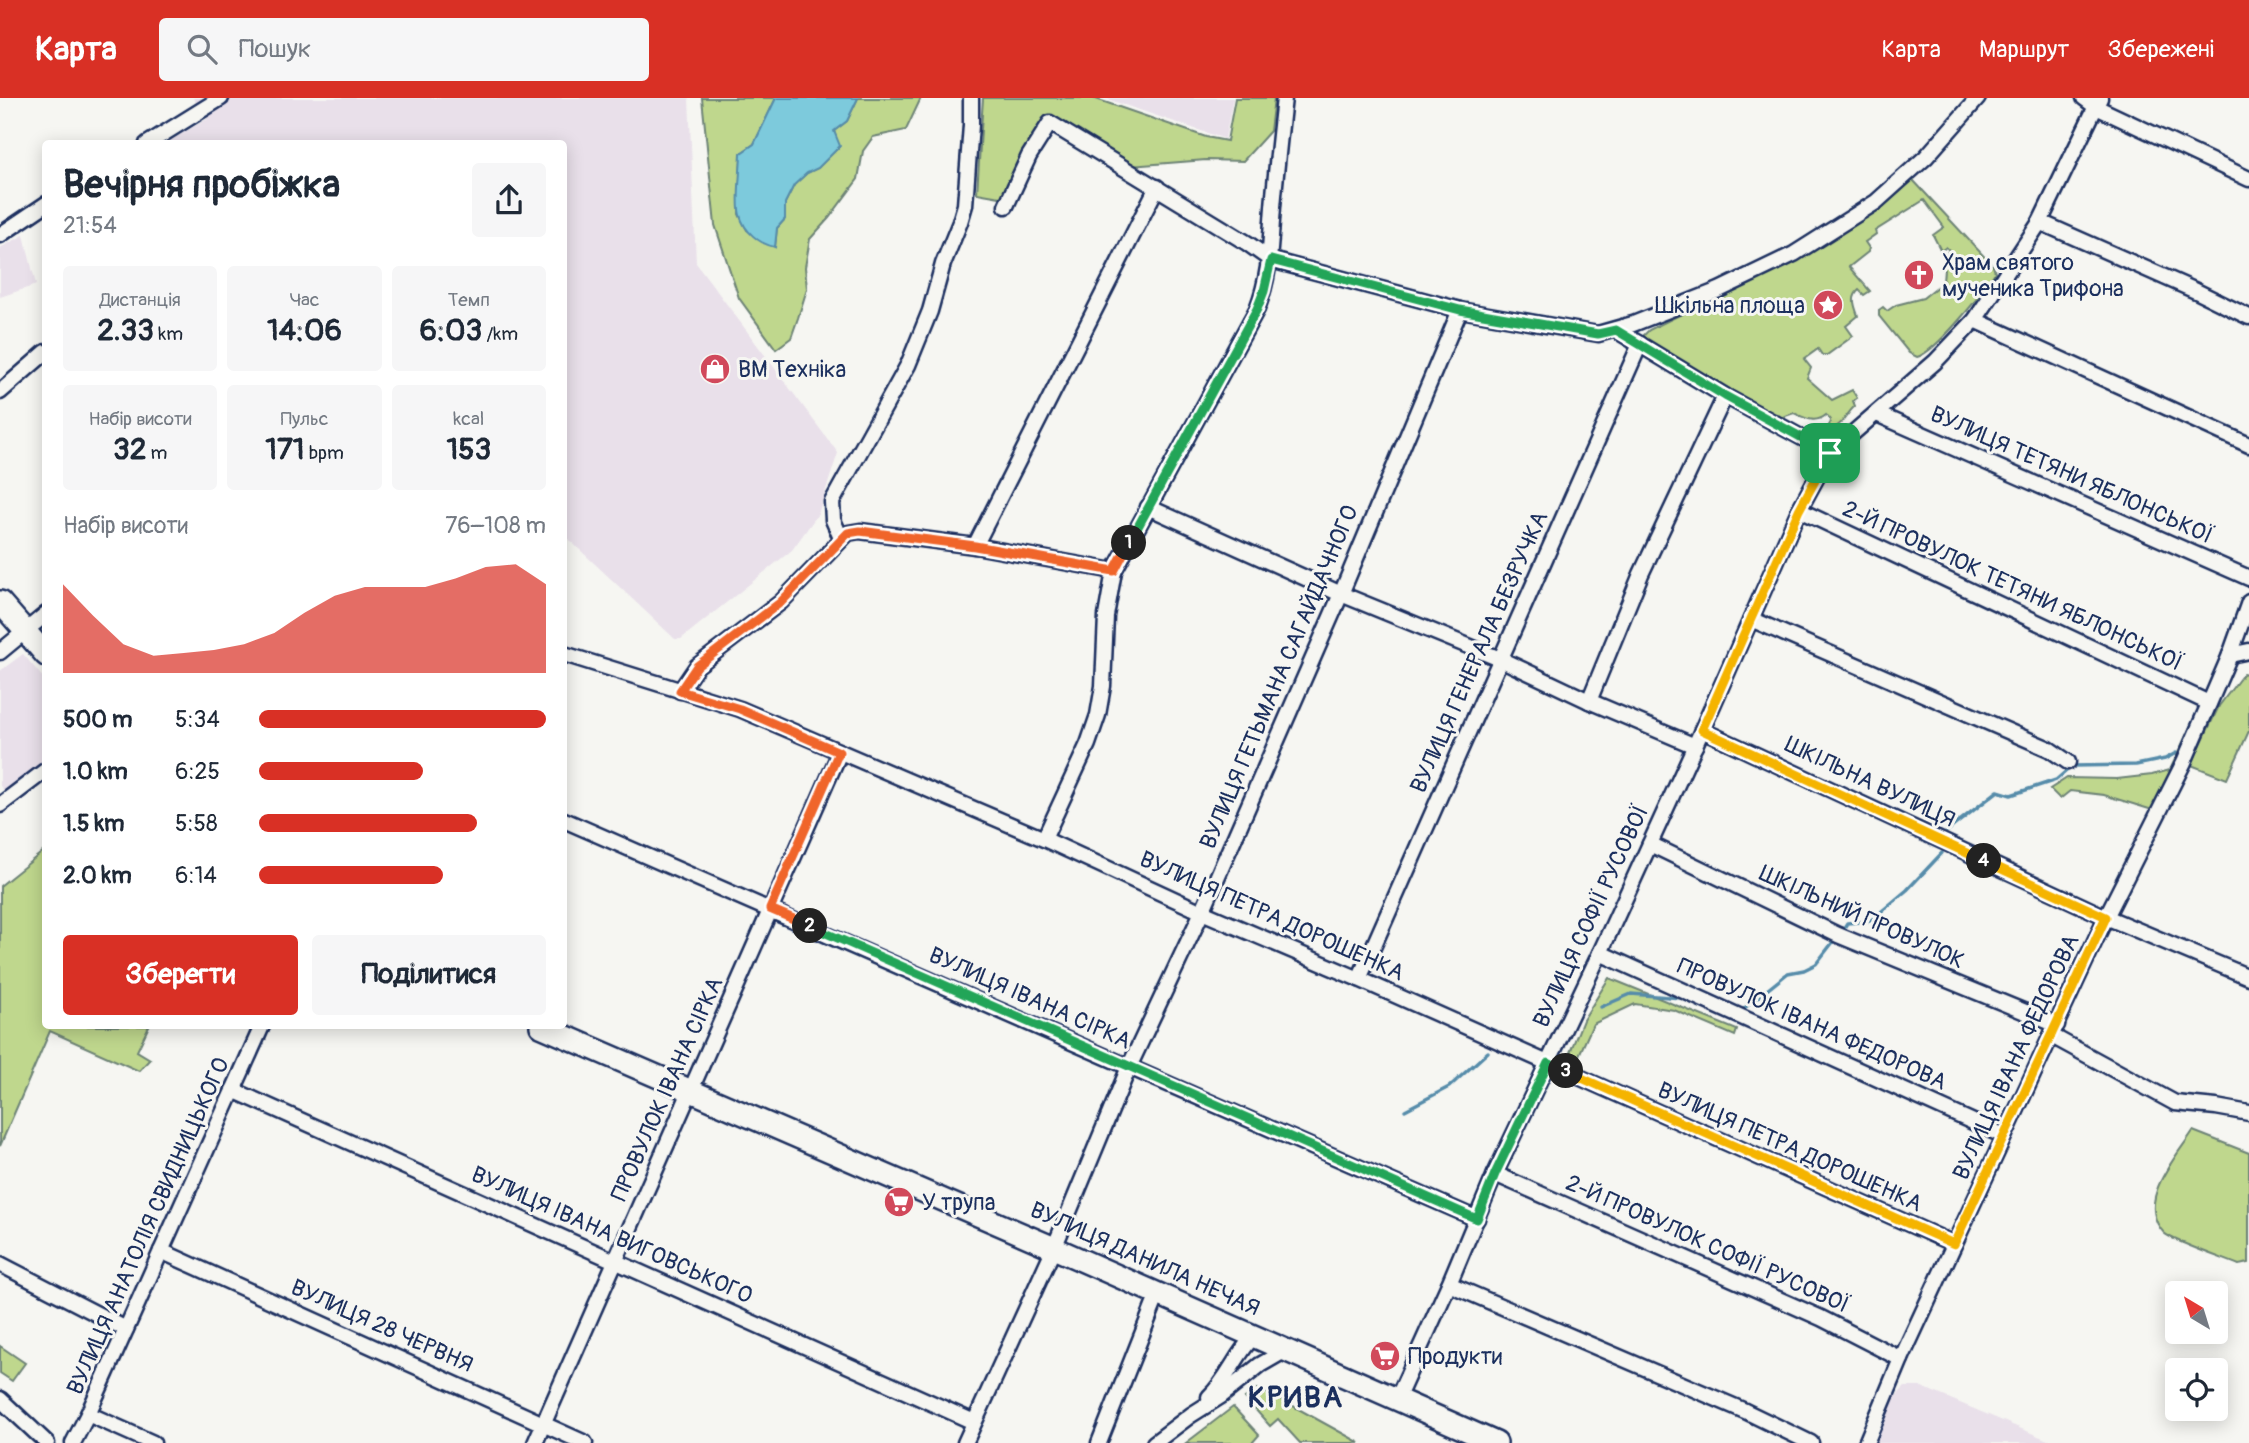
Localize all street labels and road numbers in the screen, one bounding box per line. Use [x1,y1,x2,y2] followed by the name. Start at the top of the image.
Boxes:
[1926,399,2218,551] street label: ВУЛИЦЯ ТЕТЯНИ ЯБЛОНСЬКОЇ
[1838,494,2188,678] street label: 2-Й ПРОВУЛОК ТЕТЯНИ ЯБЛОНСЬКОЇ
[1193,501,1365,853] street label: ВУЛИЦЯ ГЕТЬМАНА САГАЙДАЧНОГО
[1404,507,1554,797] street label: ВУЛИЦЯ ГЕНЕРАЛА БЕЗРУЧКА
[1780,730,1960,834] street label: ШКІЛЬНА ВУЛИЦЯ
[1527,800,1655,1032] street label: ВУЛИЦЯ СОФІЇ РУСОВОЇ
[1135,844,1409,988] street label: ВУЛИЦЯ ПЕТРА ДОРОШЕНКА
[1755,859,1969,975] street label: ШКІЛЬНИЙ ПРОВУЛОК
[1946,929,2086,1184] street label: ВУЛИЦЯ ІВАНА ФЕДОРОВА
[924,940,1136,1056] street label: ВУЛИЦЯ ІВАНА СІРКА
[1673,951,1951,1097] street label: ПРОВУЛОК ІВАНА ФЕДОРОВА
[604,972,730,1206] street label: ПРОВУЛОК ІВАНА СІРКА
[60,1053,236,1399] street label: ВУЛИЦЯ АНАТОЛІЯ СВИДНИЦЬКОГО
[1653,1075,1927,1219] street label: ВУЛИЦЯ ПЕТРА ДОРОШЕНКА
[467,1160,757,1310] street label: ВУЛИЦЯ ІВАНА ВИГОВСЬКОГО
[1561,1168,1855,1320] street label: 2-Й ПРОВУЛОК СОФІЇ РУСОВОЇ
[1026,1195,1264,1323] street label: ВУЛИЦЯ ДАНИЛА НЕЧАЯ
[286,1273,478,1379] street label: ВУЛИЦЯ 28 ЧЕРВНЯ

